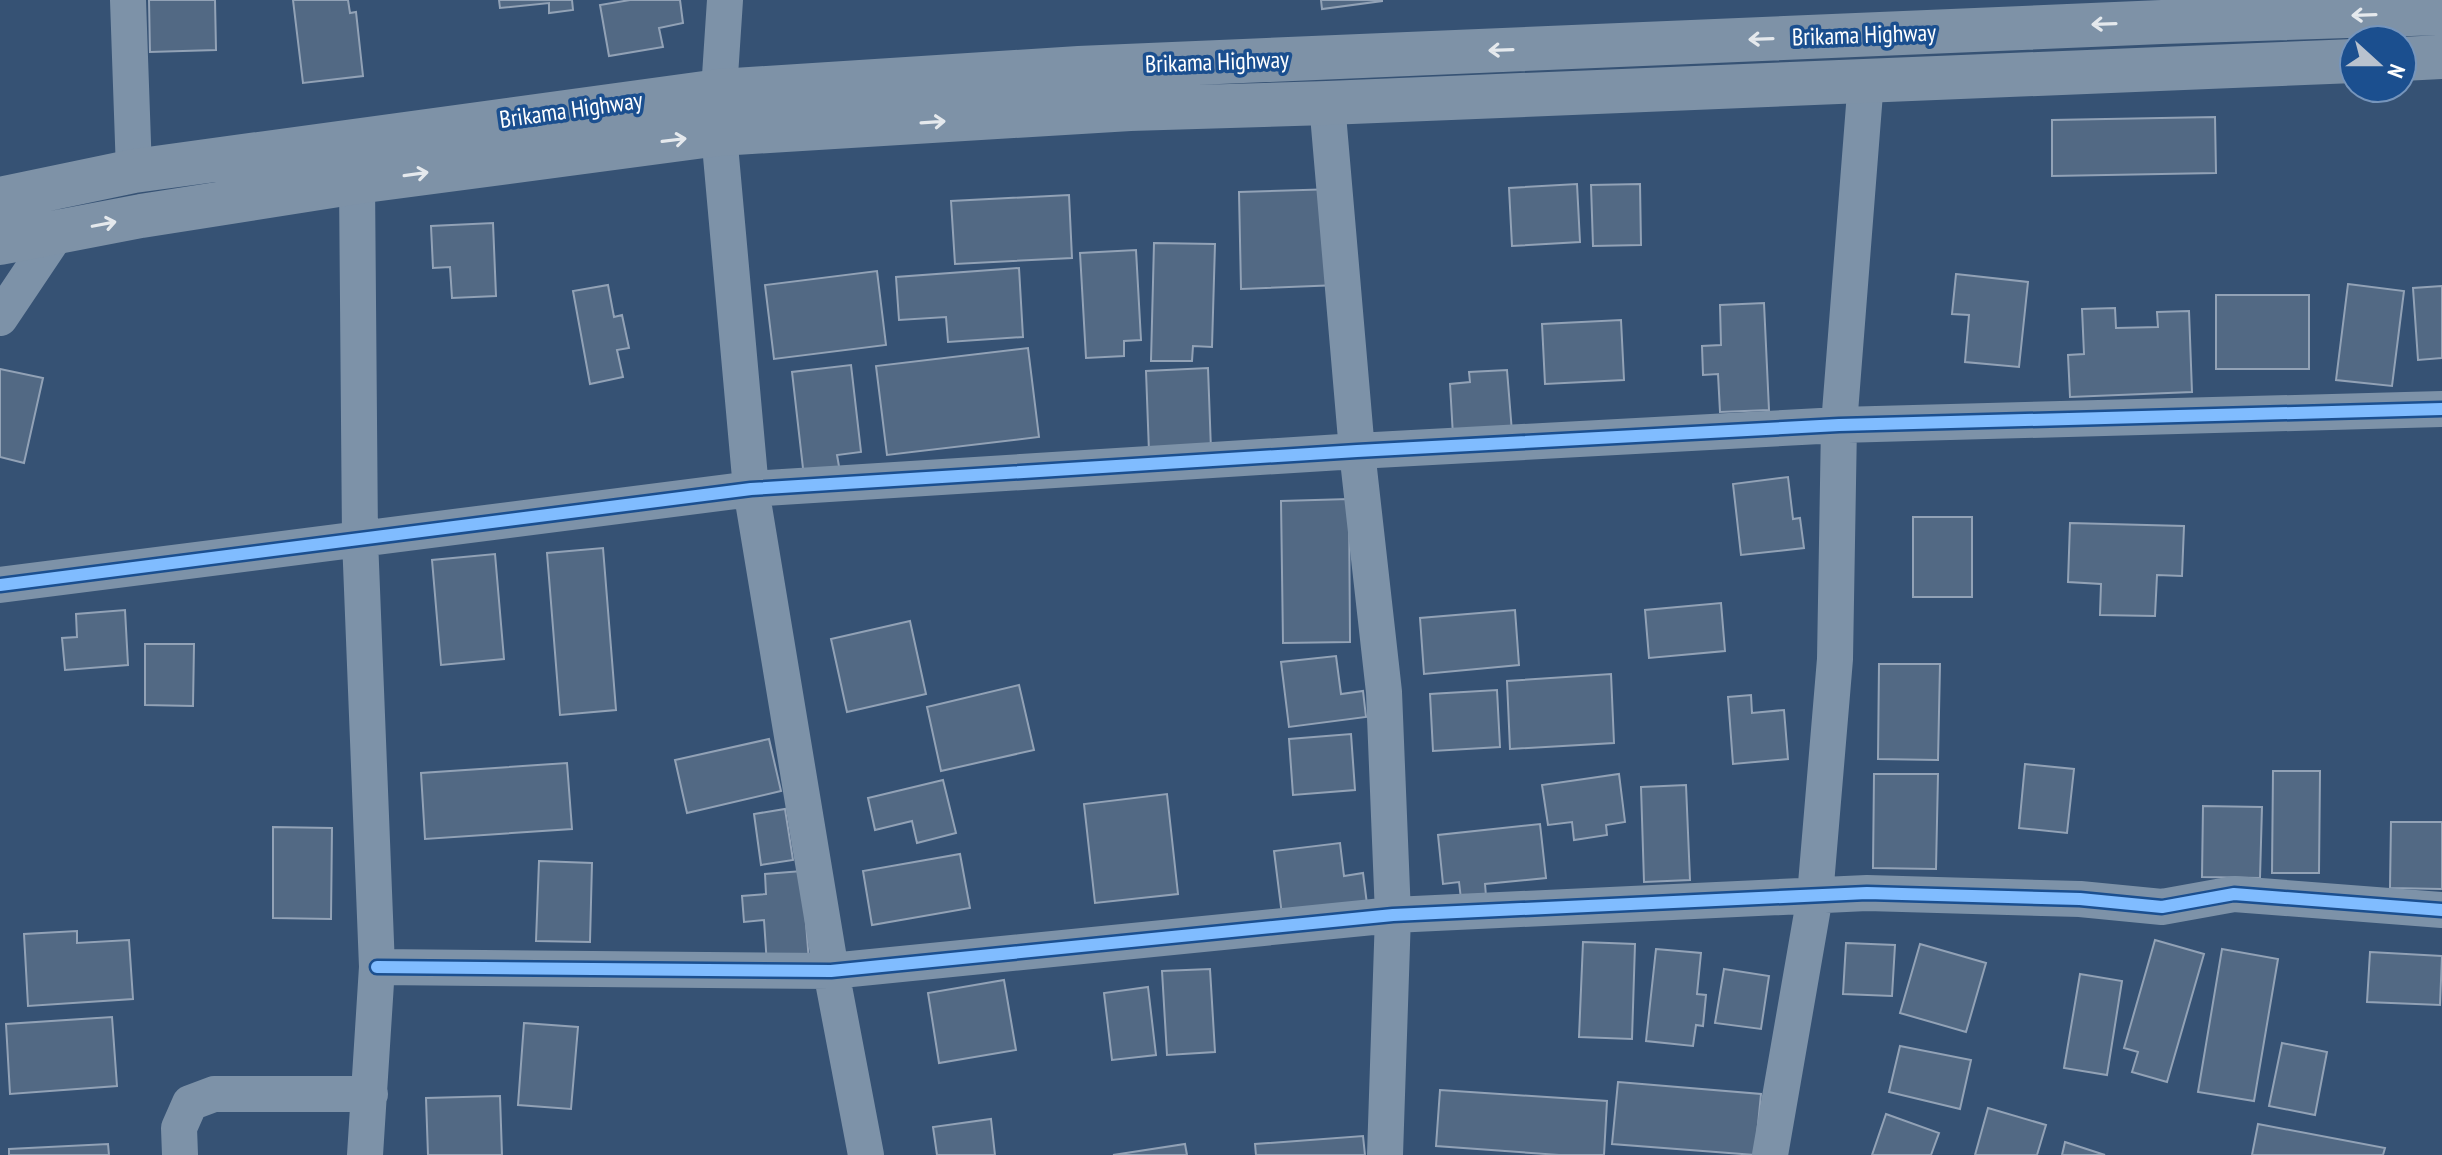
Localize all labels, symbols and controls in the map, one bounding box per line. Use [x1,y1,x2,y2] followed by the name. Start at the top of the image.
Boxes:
[2351,8,2378,23] one-way arrow
[1791,16,1937,53] street label: Brikama Highway
[2091,17,2118,32] one-way arrow
[2338,24,2418,104] north arrow
[1748,32,1775,47] one-way arrow
[1144,43,1290,80] street label: Brikama Highway
[1488,43,1515,58] one-way arrow
[2381,61,2412,82] text: N
[497,84,644,135] street label: Brikama Highway
[919,114,946,129] one-way arrow
[661,132,686,147] one-way arrow
[403,166,428,181] one-way arrow
[91,215,116,230] one-way arrow

